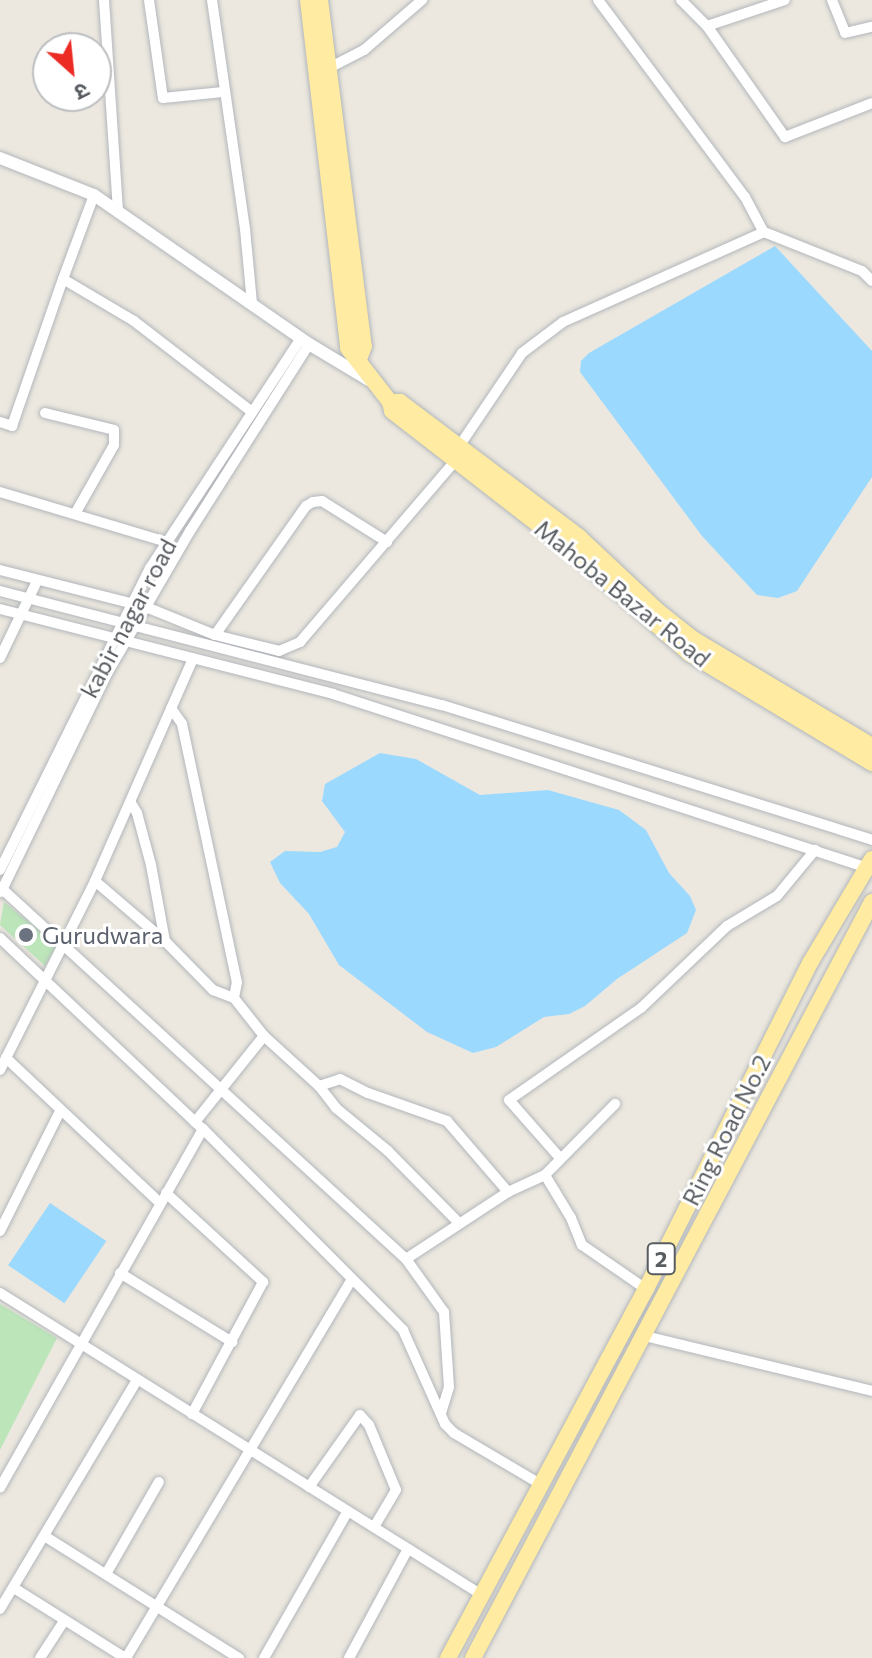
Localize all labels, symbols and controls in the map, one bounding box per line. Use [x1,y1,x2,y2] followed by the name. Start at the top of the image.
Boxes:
[32,32,112,112] north arrow
[70,77,94,107] text: उ
[529,513,717,673] street label: Mahoba Bazar Road
[74,534,182,702] street label: kabir nagar road
[42,921,163,949] place label: Gurudwara
[17,926,35,944] marker: Gurudwara
[676,1050,776,1210] street label: Ring Road No.2
[645,1241,677,1277] road number: 2

